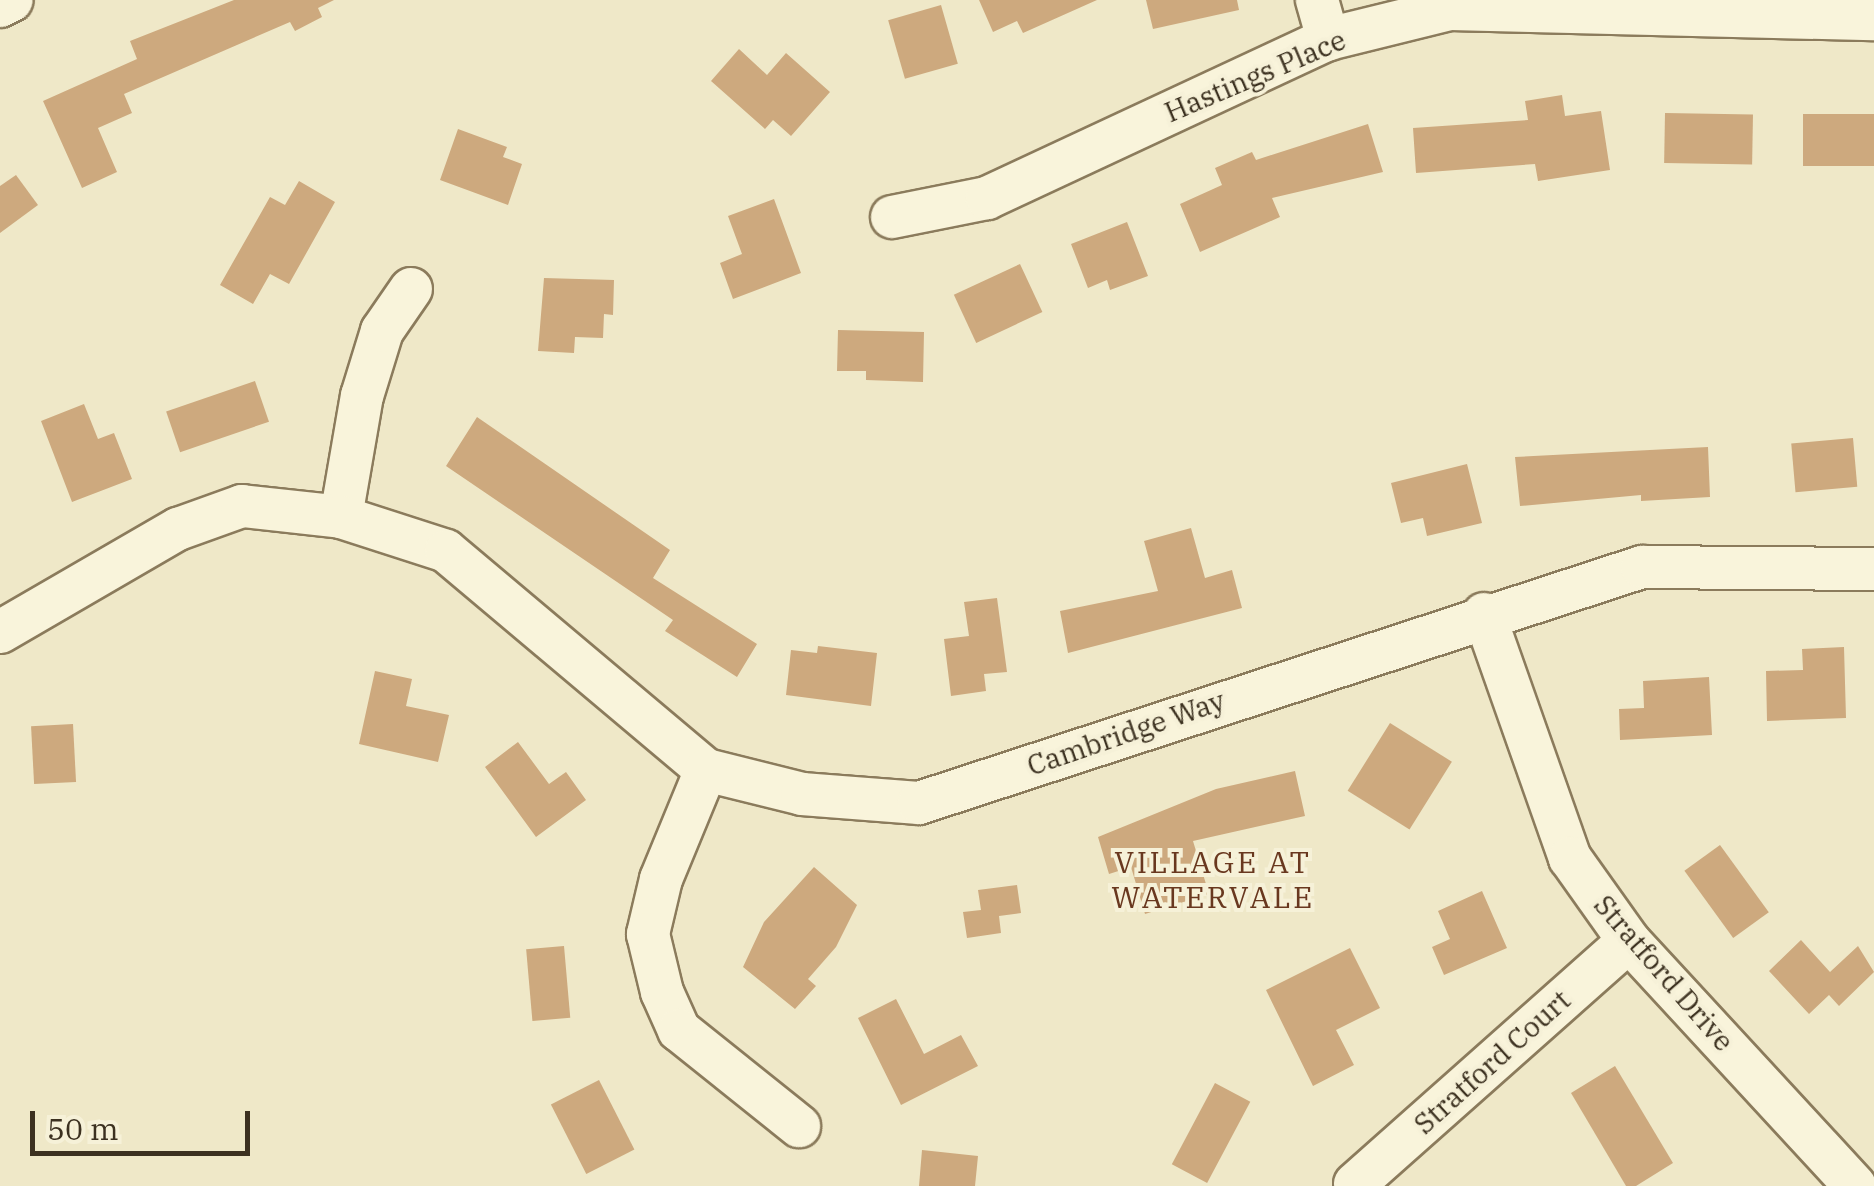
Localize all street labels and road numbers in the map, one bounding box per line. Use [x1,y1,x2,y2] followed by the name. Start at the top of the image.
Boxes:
[1160,23,1350,129] street label: Hastings Place
[1023,683,1229,783] street label: Cambridge Way
[1587,888,1741,1058] street label: Stratford Drive
[1407,983,1577,1141] street label: Stratford Court

